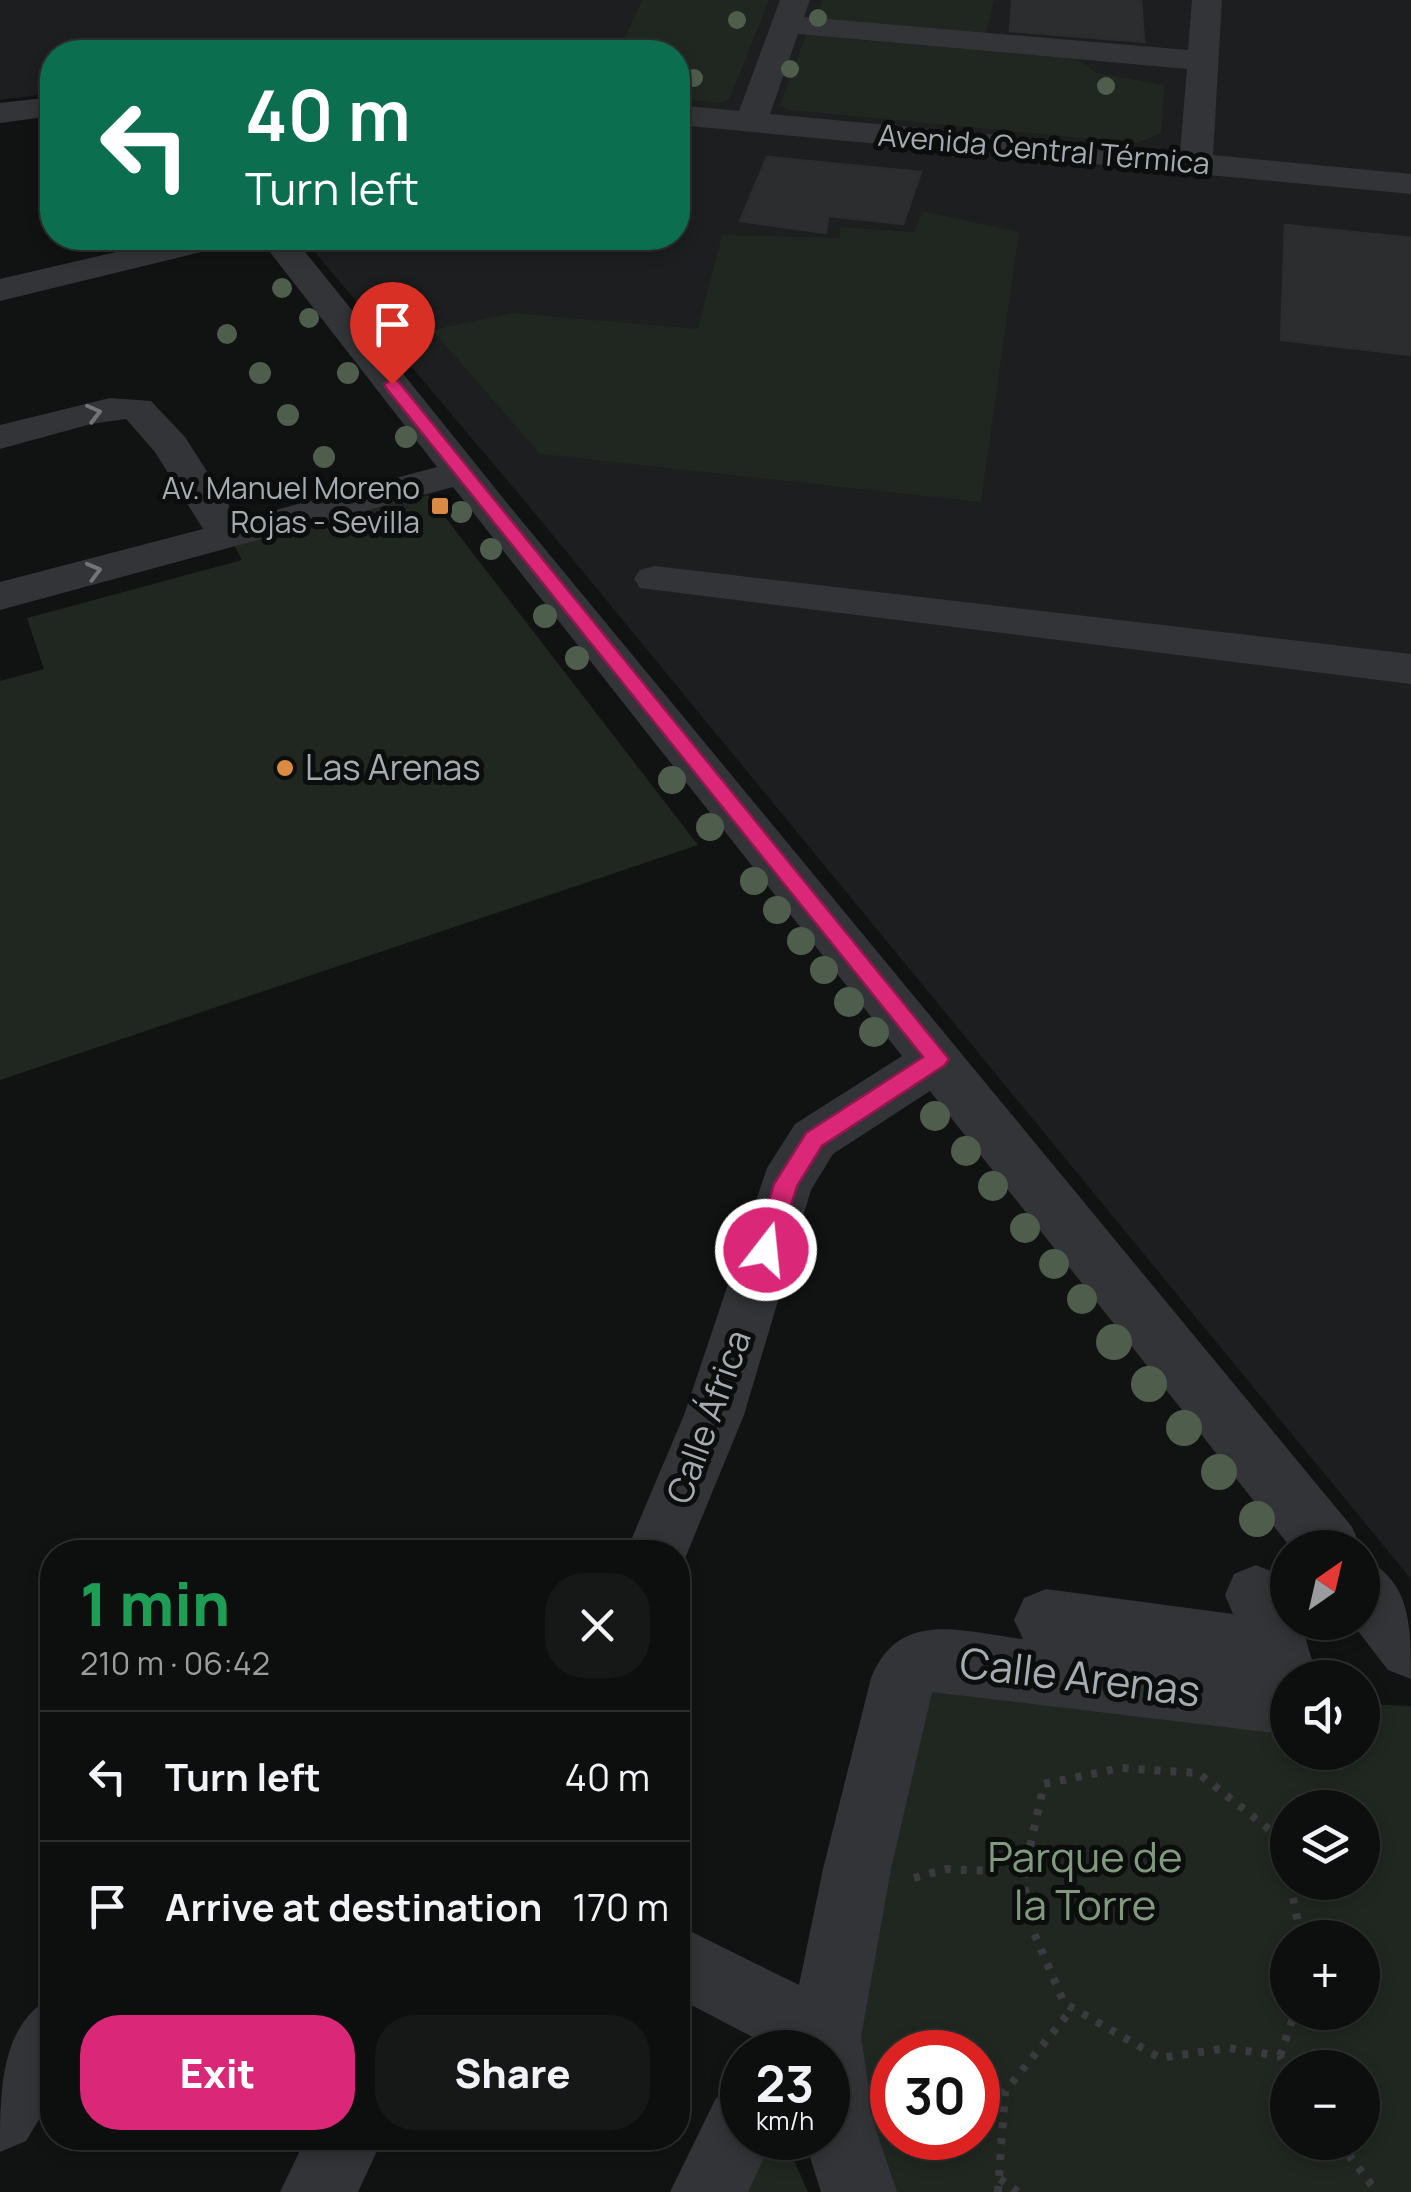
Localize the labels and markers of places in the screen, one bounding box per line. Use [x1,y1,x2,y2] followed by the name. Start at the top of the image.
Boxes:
[350,282,435,385] pin
[162,467,420,542] place label: Av. Manuel Moreno Rojas - Sevilla
[429,495,451,517] marker: Av. Manuel Moreno Rojas - Sevilla
[305,743,481,791] place label: Las Arenas
[274,757,296,779] marker: Las Arenas

